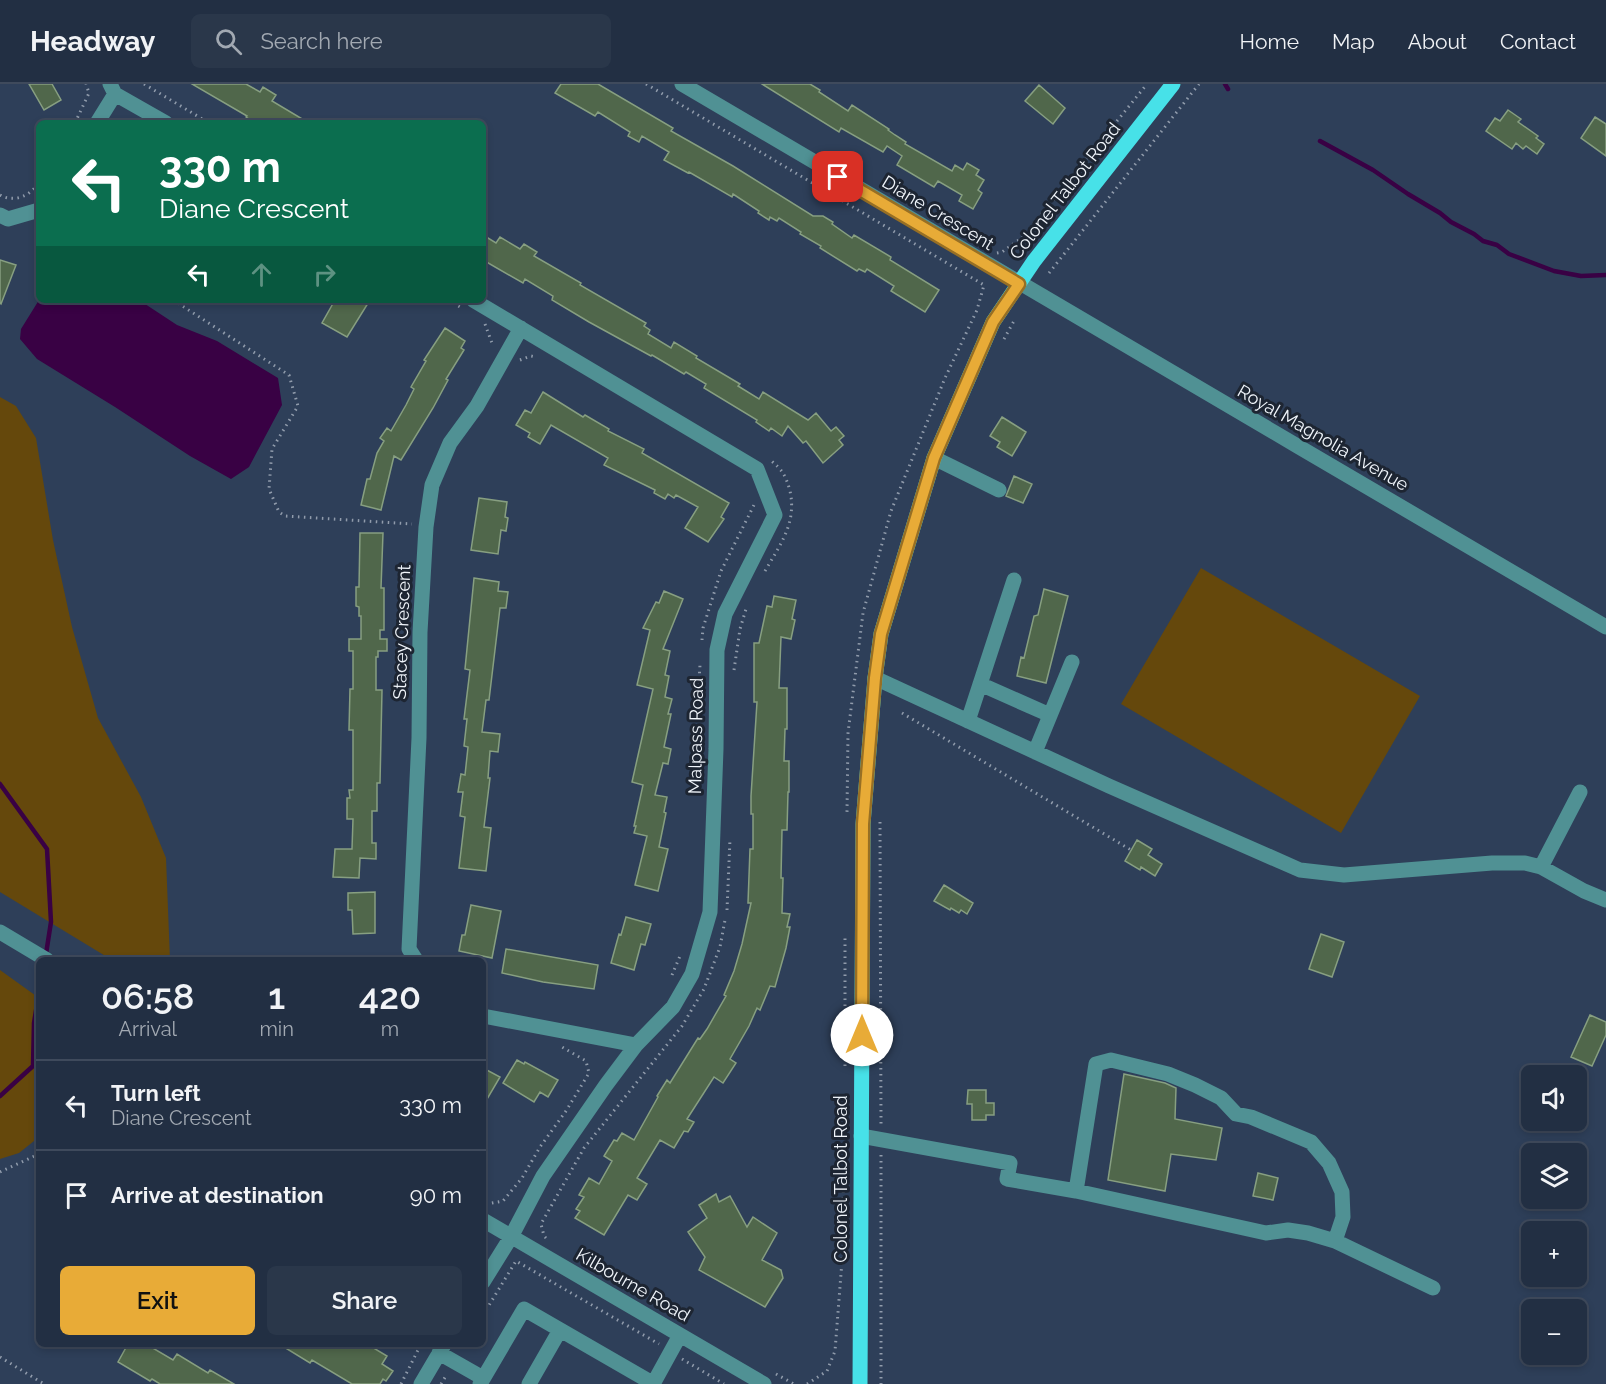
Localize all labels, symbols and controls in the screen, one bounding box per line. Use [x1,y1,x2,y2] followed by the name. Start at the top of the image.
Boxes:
[191,14,611,68] search box
[30,25,155,58] text: Headway
[212,25,245,58] icon: search
[260,28,383,54] text: Search here
[1240,29,1299,54] text: Home
[1332,29,1375,54] text: Map
[1408,29,1467,54] text: About
[1500,29,1576,54] text: Contact
[1005,118,1124,263] street label: Colonel Talbot Road
[159,143,281,192] text: 330 m
[60,144,138,222] icon: left
[812,151,863,202] pin
[821,160,854,193] icon: arrive
[879,171,998,254] street label: Diane Crescent
[159,193,349,224] text: Diane Crescent
[182,258,215,291] icon: left
[245,258,278,291] icon: ahead
[308,258,341,291] icon: right
[1234,380,1413,495] street label: Royal Magnolia Avenue
[389,564,414,700] street label: Stacey Crescent
[684,678,707,794] street label: Malpass Road
[101,975,194,1017] text: 06:58
[268,975,285,1017] text: 1
[359,975,421,1017] text: 420
[830,1003,894,1067] position arrow
[118,1017,177,1041] text: Arrival
[259,1017,294,1041] text: min
[381,1017,399,1041] text: m
[1521,1065,1587,1365] map controls
[1521,1065,1587,1131] button: sound
[111,1080,201,1106] text: Turn left
[60,1089,93,1122] icon: left
[399,1092,462,1118] text: 330 m
[830,1095,851,1263] street label: Colonel Talbot Road
[111,1106,252,1130] text: Diane Crescent
[1521,1143,1587,1209] button: layers
[60,1179,93,1212] icon: arrive
[111,1182,324,1208] text: Arrive at destination
[410,1182,462,1208] text: 90 m
[1521,1221,1587,1287] button: +
[573,1243,694,1326] street label: Kilbourne Road
[60,1266,255,1335] button: Exit
[267,1266,462,1335] button: Share
[1521,1299,1587,1365] button: −

